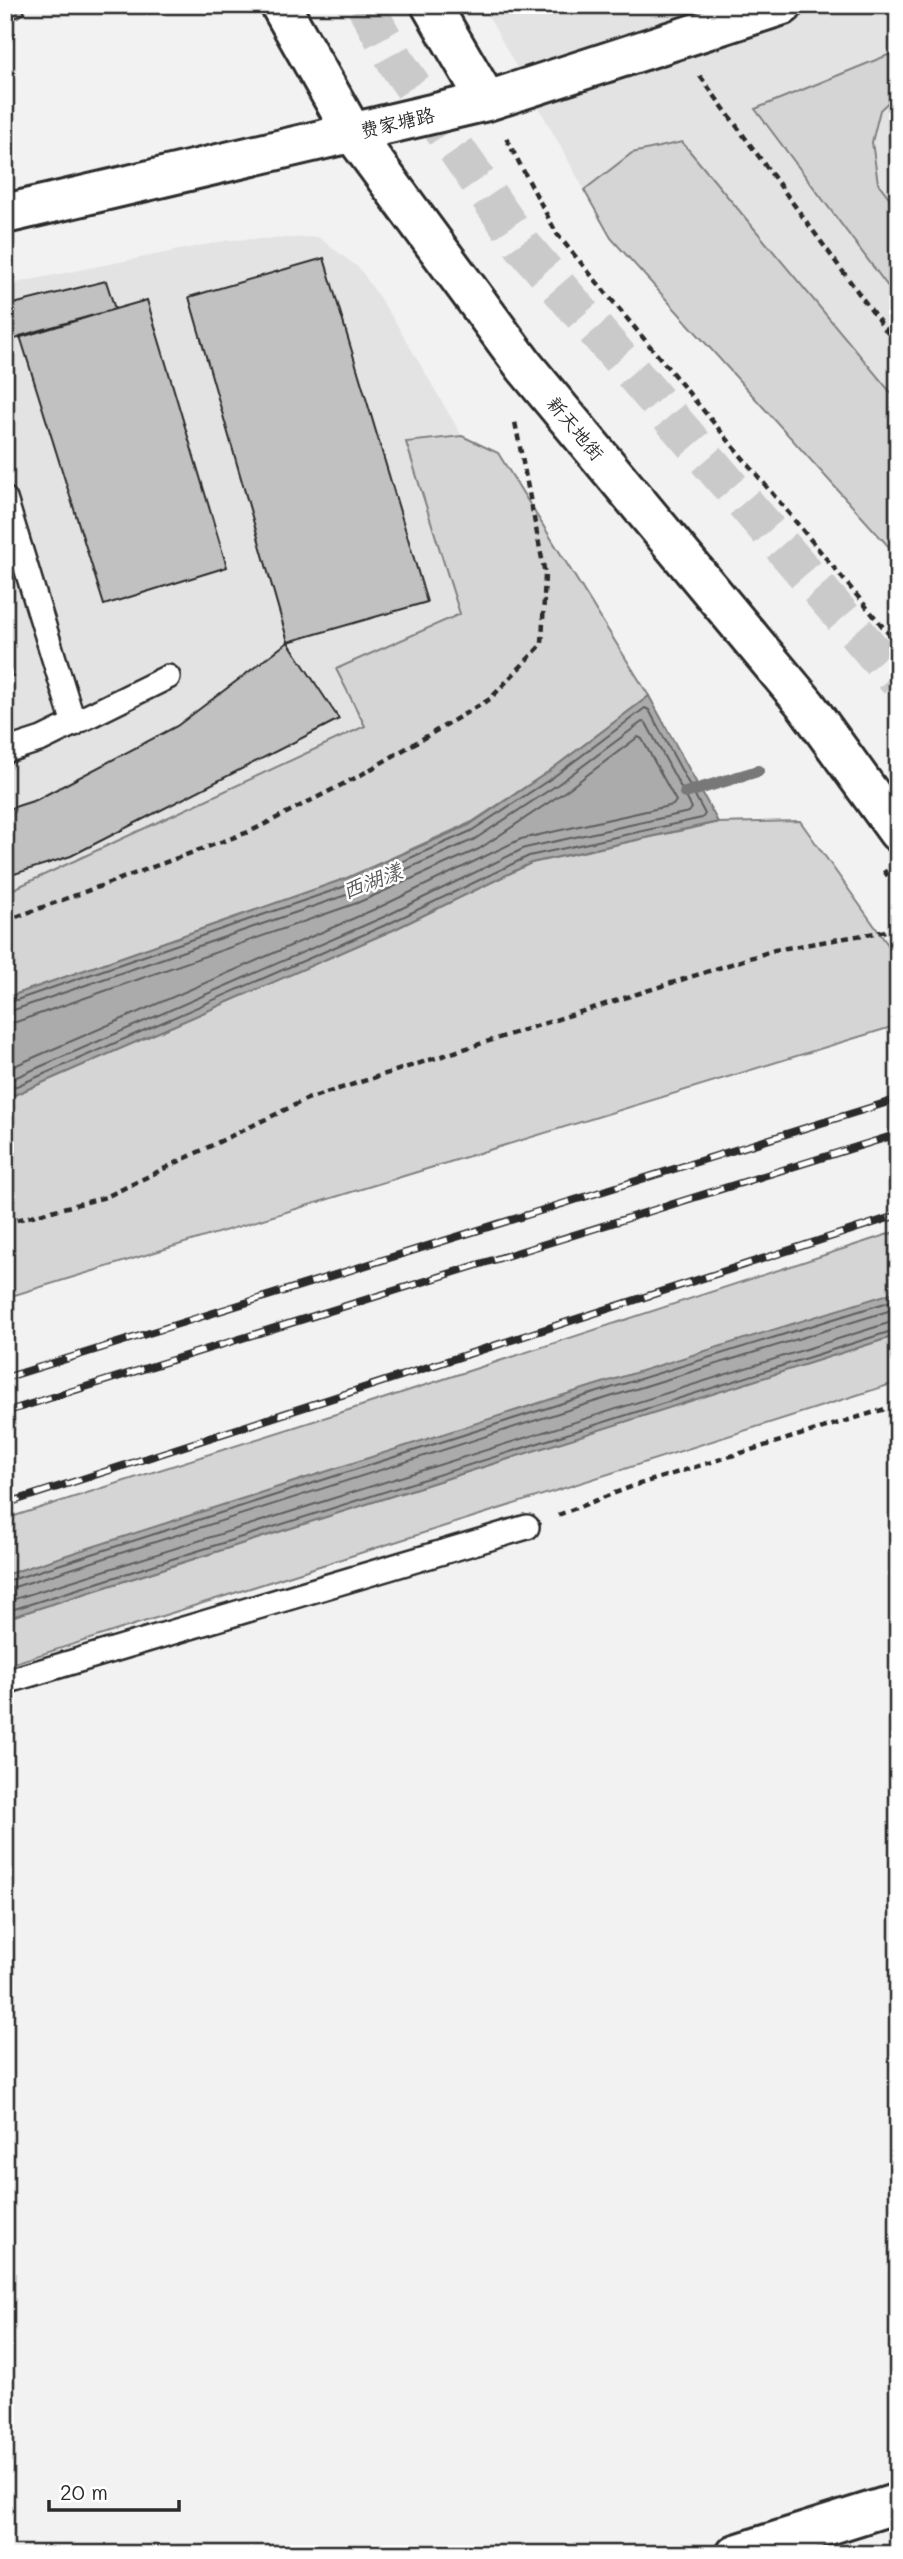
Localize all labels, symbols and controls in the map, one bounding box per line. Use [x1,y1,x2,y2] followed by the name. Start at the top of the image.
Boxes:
[357,101,437,143] street label: 费家塘路
[542,391,610,465] street label: 新天地街
[338,856,407,904] water label: 西湖漾
[49,2468,178,2512] scale bar
[60,2478,108,2505] text: 20 m

